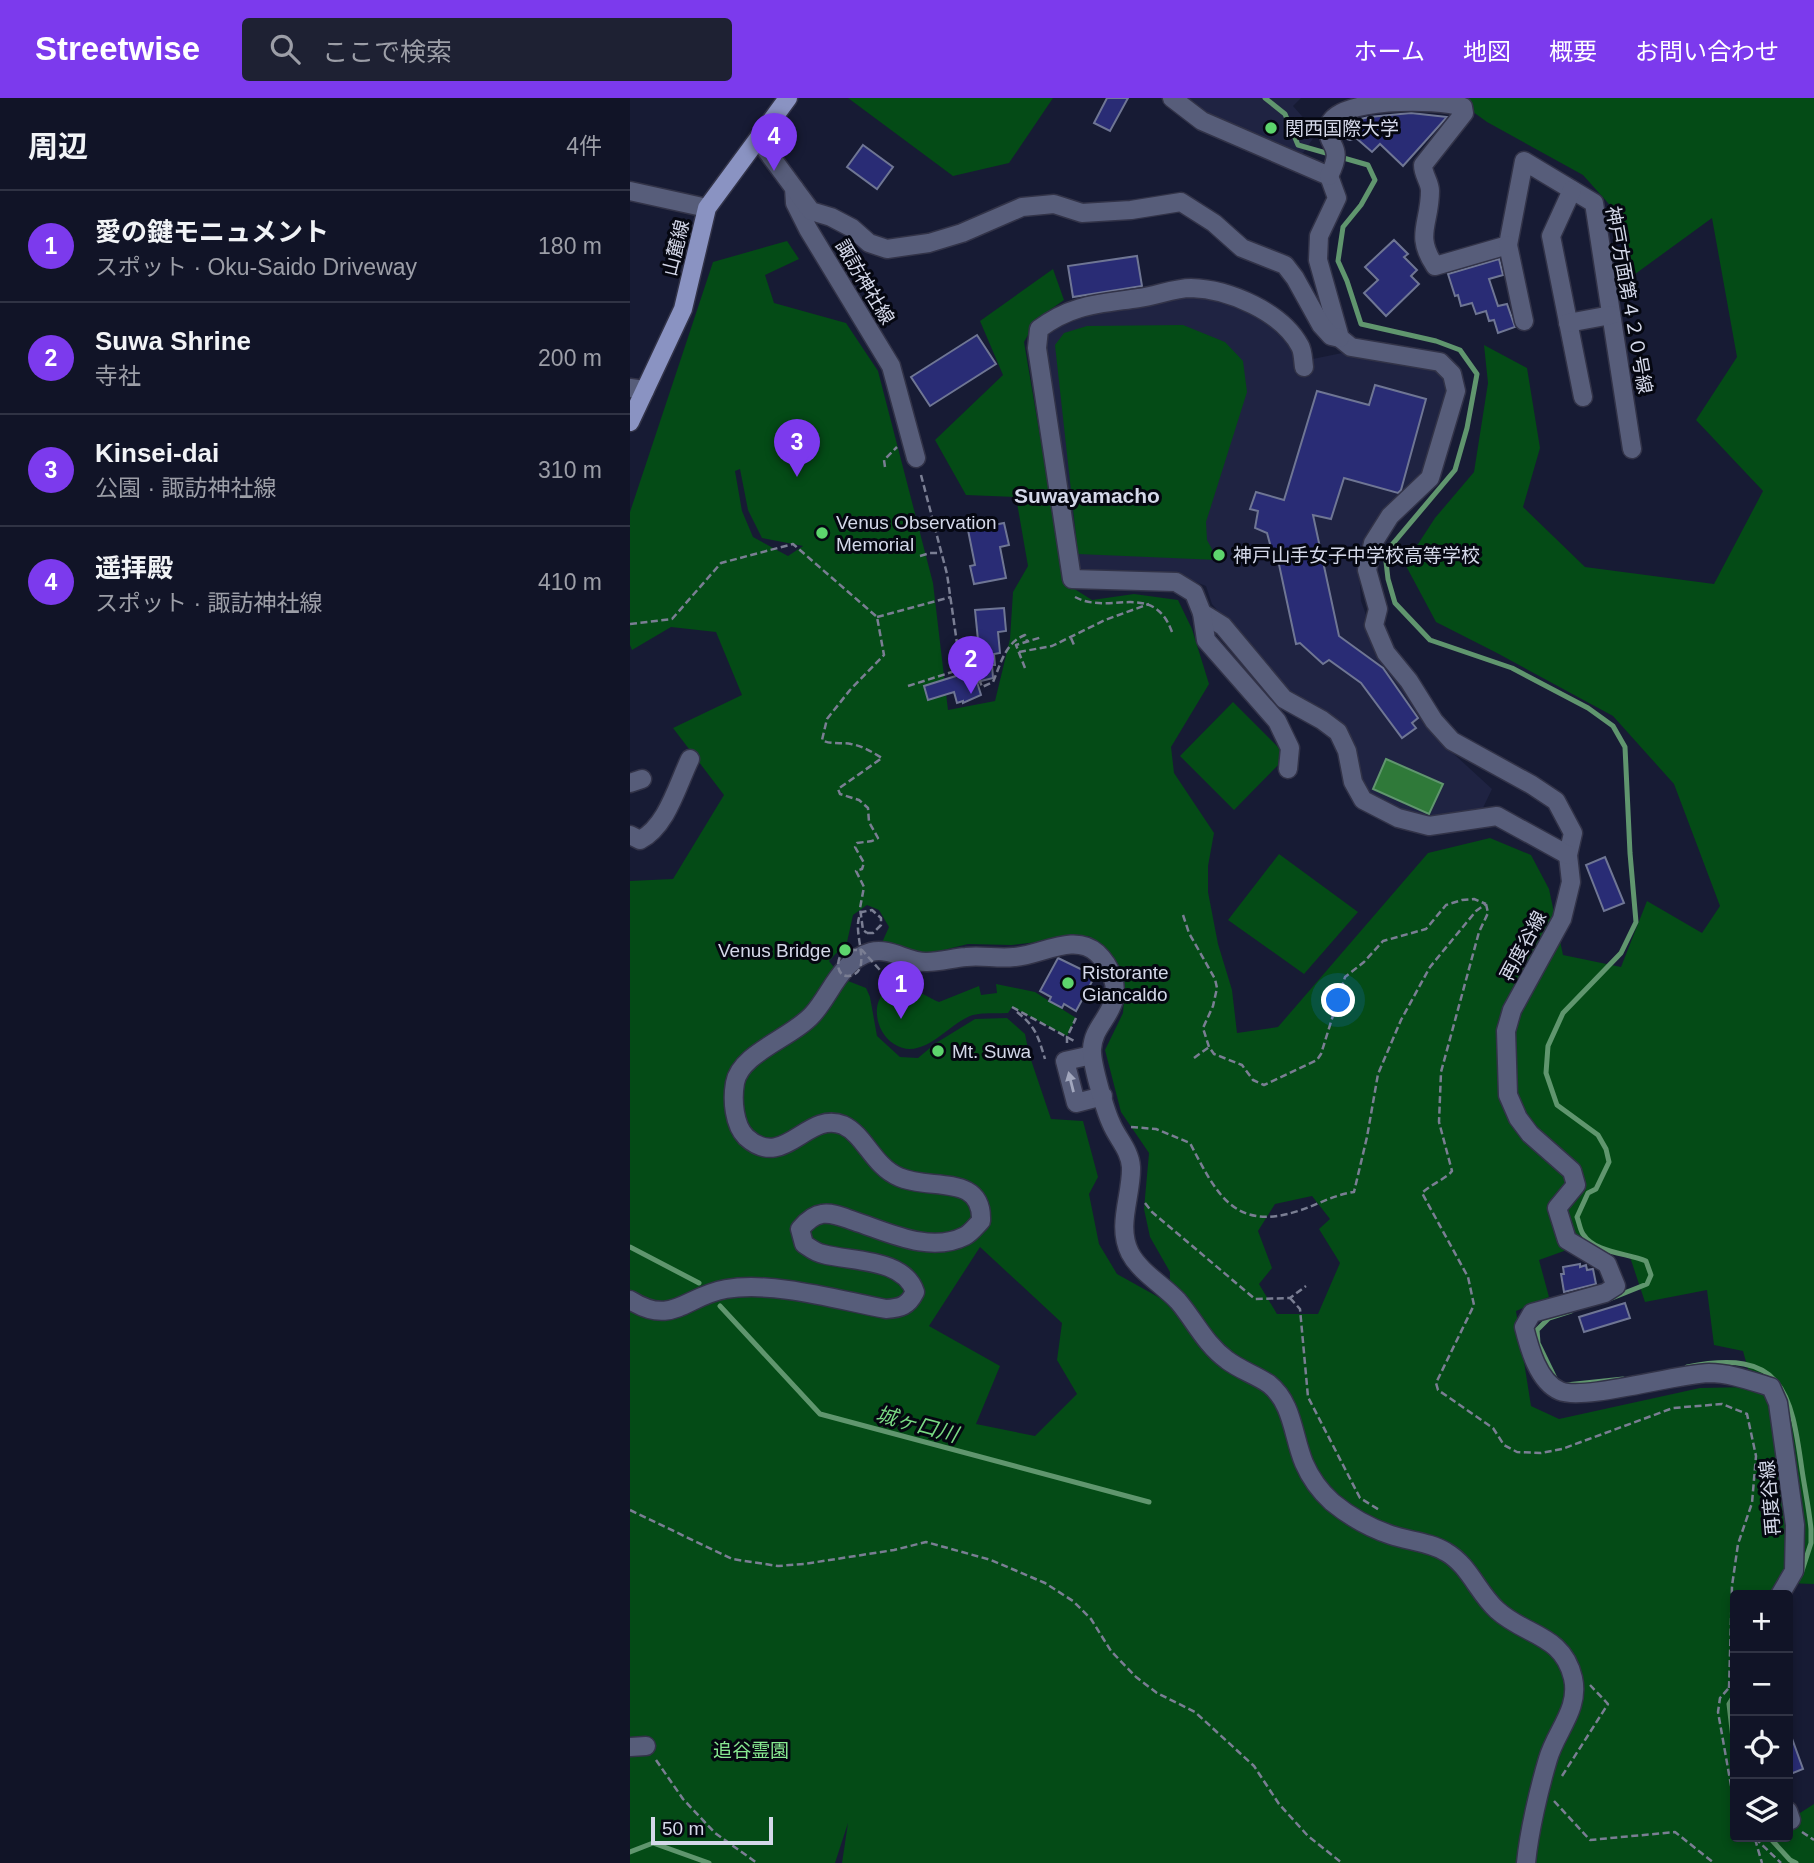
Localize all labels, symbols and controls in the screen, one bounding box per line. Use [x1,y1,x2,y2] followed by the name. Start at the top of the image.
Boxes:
[242,18,732,81] search box
[35,30,200,67] text: Streetwise
[266,30,304,68] icon: search
[322,37,452,67] text: ここで検索
[1354,38,1425,65] text: ホーム
[1463,38,1511,65] text: 地図
[1549,38,1597,65] text: 概要
[1635,38,1779,65] text: お問い合わせ
[751,113,797,171] pin: 4
[1285,118,1399,139] place label: 関西国際大学
[1263,120,1279,136] marker: 関西国際大学
[28,130,88,163] text: 周辺
[566,133,602,159] text: 4件
[1602,205,1656,395] street label: 神戸方面第４２０号線
[95,217,329,247] text: 愛の鍵モニュメント
[659,218,693,278] street label: 山麓線
[45,233,57,259] text: 1
[538,233,602,259] text: 180 m
[832,236,898,328] street label: 諏訪神社線
[95,254,417,280] text: スポット · Oku-Saido Driveway
[95,326,251,356] text: Suwa Shrine
[45,345,57,371] text: 2
[538,345,602,371] text: 200 m
[95,363,141,389] text: 寺社
[774,419,820,477] pin: 3
[95,438,219,468] text: Kinsei-dai
[45,457,57,483] text: 3
[538,457,602,483] text: 310 m
[95,475,276,501] text: 公園 · 諏訪神社線
[1014,484,1160,507] district label: Suwayamacho
[836,512,997,555] place label: Venus Observation Memorial
[814,525,830,541] marker: Venus Observation Memorial
[1233,545,1480,566] place label: 神戸山手女子中学校高等学校
[1211,547,1227,563] marker: 神戸山手女子中学校高等学校
[95,553,173,583] text: 遥拝殿
[45,569,57,595] text: 4
[538,569,602,595] text: 410 m
[95,590,322,616] text: スポット · 諏訪神社線
[948,636,994,694] pin: 2
[1496,908,1550,984] street label: 再度谷線
[718,940,831,961] place label: Venus Bridge
[837,942,853,958] marker: Venus Bridge
[878,961,924,1019] pin: 1
[1082,962,1169,1005] place label: Ristorante Giancaldo
[1060,975,1076,991] marker: Ristorante Giancaldo
[1321,983,1355,1017] your location
[952,1041,1032,1062] place label: Mt. Suwa
[930,1043,946,1059] marker: Mt. Suwa
[1065,1071,1076,1093] one-way arrow
[873,1402,962,1446] water label: 城ヶ口川
[1756,1459,1784,1537] street label: 再度谷線
[1730,1590,1793,1842] map controls
[1730,1590,1793,1653] button: +
[1730,1653,1793,1716] button: −
[1730,1716,1793,1779] button: locate
[713,1740,789,1761] park label: 追谷霊園
[1730,1779,1793,1842] button: layers
[651,1814,774,1846] scale bar
[662,1818,704,1839] text: 50 m

